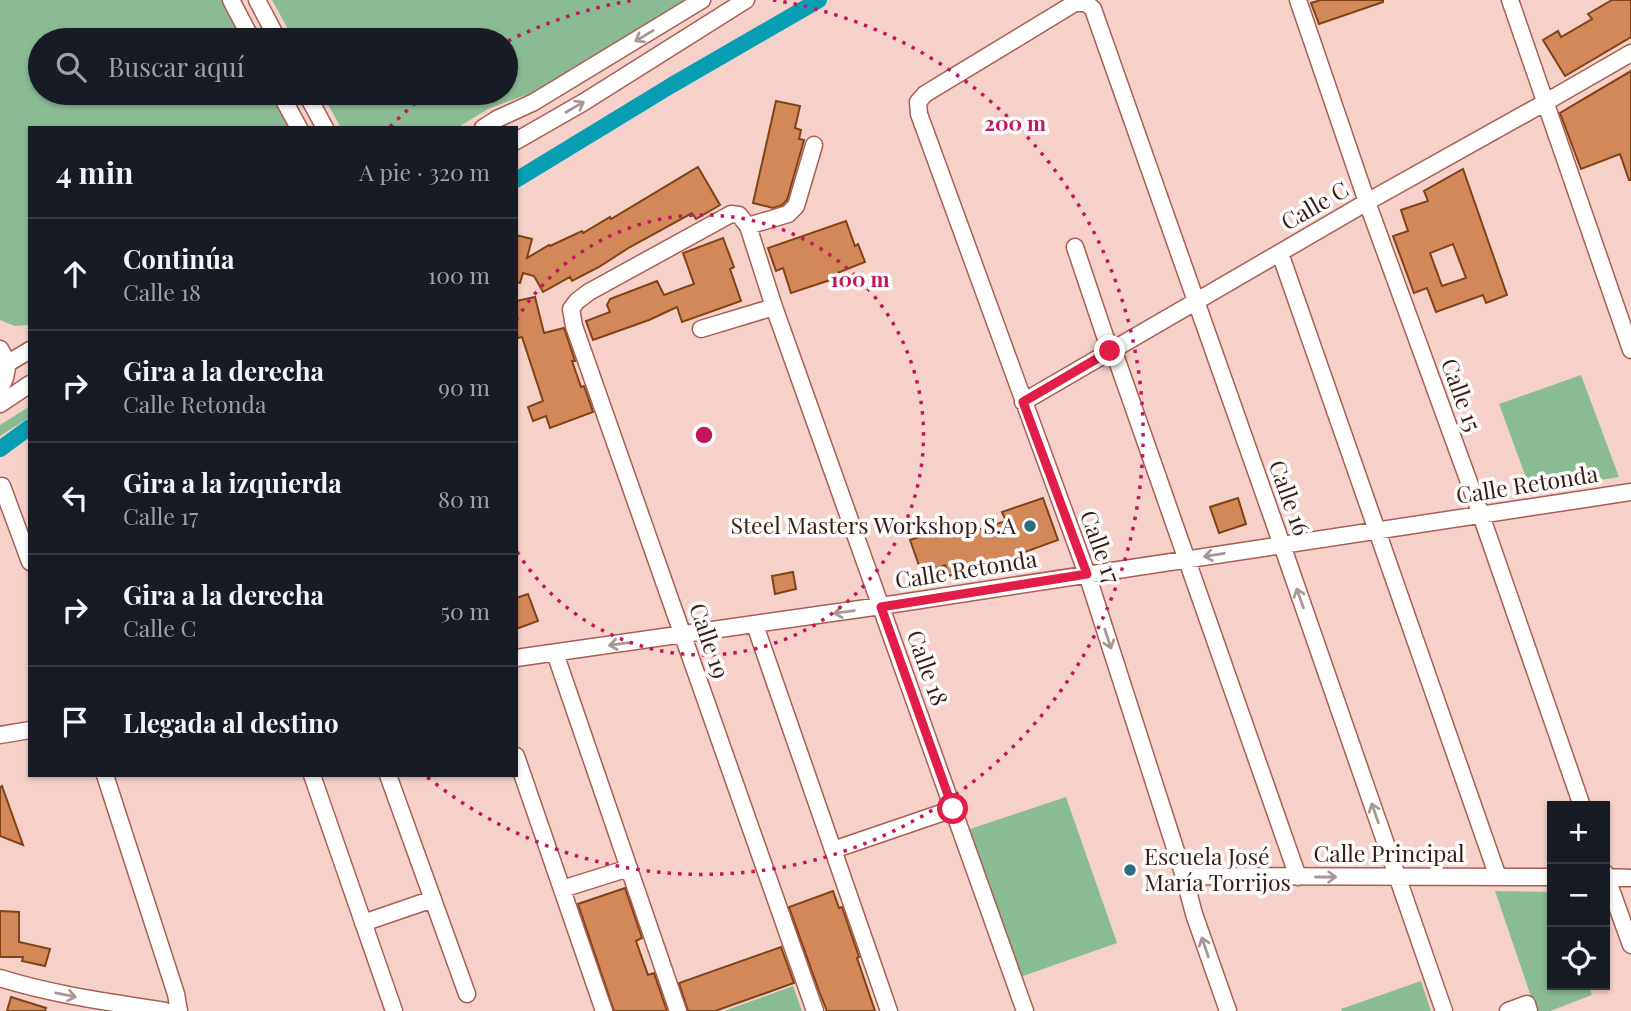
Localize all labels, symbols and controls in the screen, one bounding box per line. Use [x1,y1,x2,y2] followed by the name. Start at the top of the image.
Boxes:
[28,28,518,105] search box
[635,29,655,43] one-way arrow
[52,48,90,86] icon: search
[108,49,244,84] text: Buscar aquí
[565,99,585,113] one-way arrow
[984,108,1046,136] text: 200 m
[56,152,134,192] text: 4 min
[359,156,490,187] text: A pie · 320 m
[1275,173,1354,236] street label: Calle C
[123,241,235,276] text: Continúa
[56,255,94,293] icon: ahead
[428,259,490,290] text: 100 m
[830,264,890,292] text: 100 m
[123,276,201,307] text: Calle 18
[1094,335,1125,366] route end
[123,353,324,388] text: Gira a la derecha
[1435,354,1490,435] street label: Calle 15
[56,367,94,405] icon: right
[438,371,490,402] text: 90 m
[123,388,266,419] text: Calle Retonda
[692,423,716,447] centre of rings
[1263,456,1318,540] street label: Calle 16
[1454,457,1601,510] street label: Calle Retonda
[123,465,342,500] text: Gira a la izquierda
[56,479,94,517] icon: left
[438,483,490,514] text: 80 m
[123,500,198,531] text: Calle 17
[1074,506,1129,588] street label: Calle 17
[730,509,1017,540] place label: Steel Masters Workshop S.A
[1022,518,1038,534] marker: Steel Masters Workshop S.A
[893,542,1040,595] street label: Calle Retonda
[1203,549,1226,562] one-way arrow
[123,577,324,612] text: Gira a la derecha
[1293,587,1306,609] one-way arrow
[56,591,94,629] icon: right
[441,595,490,626] text: 50 m
[683,599,738,682] street label: Calle 19
[833,606,856,619] one-way arrow
[123,612,196,643] text: Calle C
[900,626,956,709] street label: Calle 18
[1102,628,1115,650] one-way arrow
[608,638,631,651] one-way arrow
[56,703,94,741] icon: arrive
[123,705,339,740] text: Llegada al destino
[937,793,968,824] route start
[1547,801,1610,990] map controls
[1547,801,1610,864] button: +
[1368,802,1380,824] one-way arrow
[1313,837,1465,868] street label: Calle Principal
[1144,840,1291,897] place label: Escuela José María Torrijos
[1122,862,1138,878] marker: Escuela José María Torrijos
[1547,864,1610,927] button: −
[1314,870,1337,884] one-way arrow
[1547,927,1610,990] button: locate
[1198,936,1211,958] one-way arrow
[54,988,77,1002] one-way arrow

